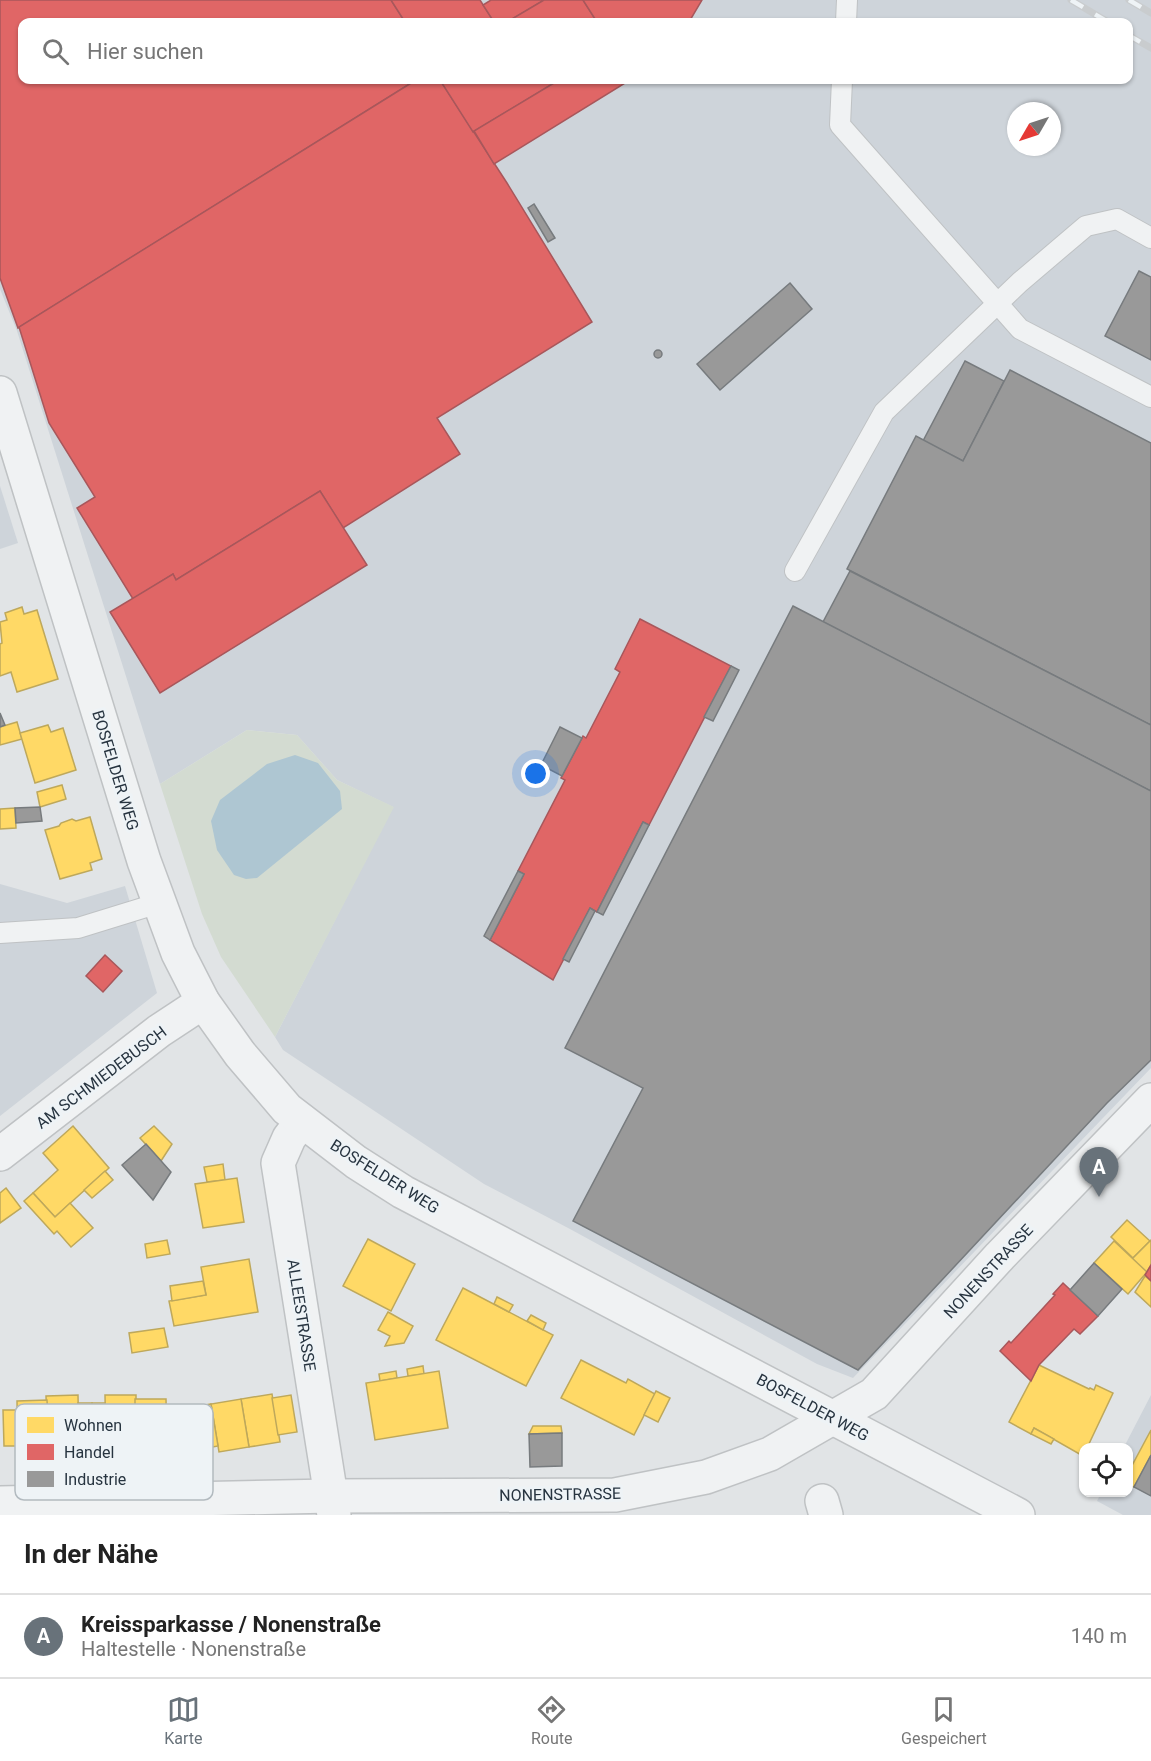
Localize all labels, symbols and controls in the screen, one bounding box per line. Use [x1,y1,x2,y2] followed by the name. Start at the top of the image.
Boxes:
[18,18,1133,84] search box
[39,35,72,68] icon: search
[87,39,204,64] text: Hier suchen
[1007,102,1061,156] north arrow
[88,708,143,833] street label: BOSFELDER WEG
[521,759,550,788] your location
[32,1022,170,1133] street label: AM SCHMIEDEBUSCH
[327,1135,443,1218] street label: BOSFELDER WEG
[1080,1148,1118,1197] pin: A
[940,1220,1037,1322] street label: NONENSTRASSE
[283,1258,320,1373] street label: ALLEESTRASSE
[753,1370,872,1445] street label: BOSFELDER WEG
[15,1404,213,1500] legend
[64,1416,122,1435] text: Wohnen
[64,1443,114,1462] text: Handel
[1079,1443,1133,1497] map controls
[1079,1443,1133,1497] button: locate
[64,1470,126,1489] text: Industrie
[499,1484,621,1505] street label: NONENSTRASSE
[24,1539,158,1569] text: In der Nähe
[81,1612,381,1637] text: Kreissparkasse / Nonenstraße
[37,1624,50,1648] text: A
[1071,1624,1127,1648] text: 140 m
[81,1637,306,1661] text: Haltestelle · Nonenstraße
[164,1693,203,1748] tab: Karte
[531,1693,573,1748] tab: Route
[901,1693,987,1748] tab: Gespeichert

